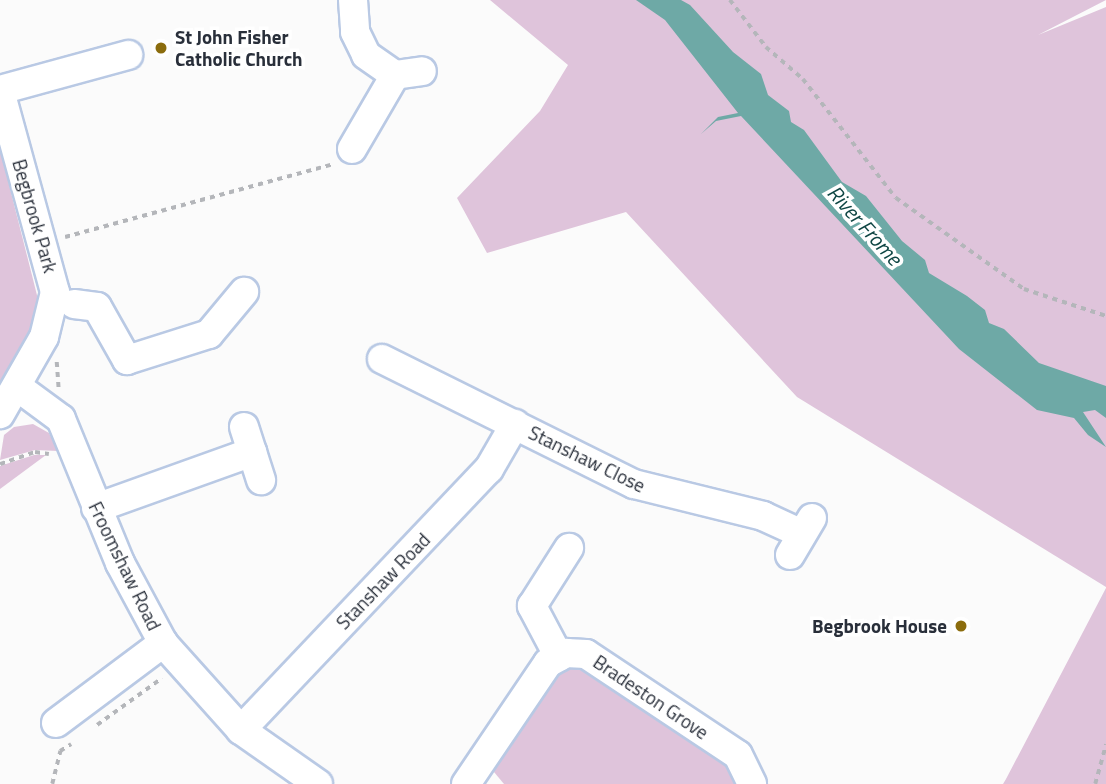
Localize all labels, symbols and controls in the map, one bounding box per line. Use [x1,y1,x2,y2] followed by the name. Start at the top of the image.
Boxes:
[175,26,303,70] place label: St John Fisher Catholic Church
[153,40,169,56] marker: St John Fisher Catholic Church
[8,157,62,275] street label: Begbrook Park
[823,180,907,270] water label: River Frome
[525,421,649,497] street label: Stanshaw Close
[84,498,166,634] street label: Froomshaw Road
[331,528,435,634] street label: Stanshaw Road
[812,615,947,637] place label: Begbrook House
[953,618,969,634] marker: Begbrook House
[589,650,713,744] street label: Bradeston Grove

